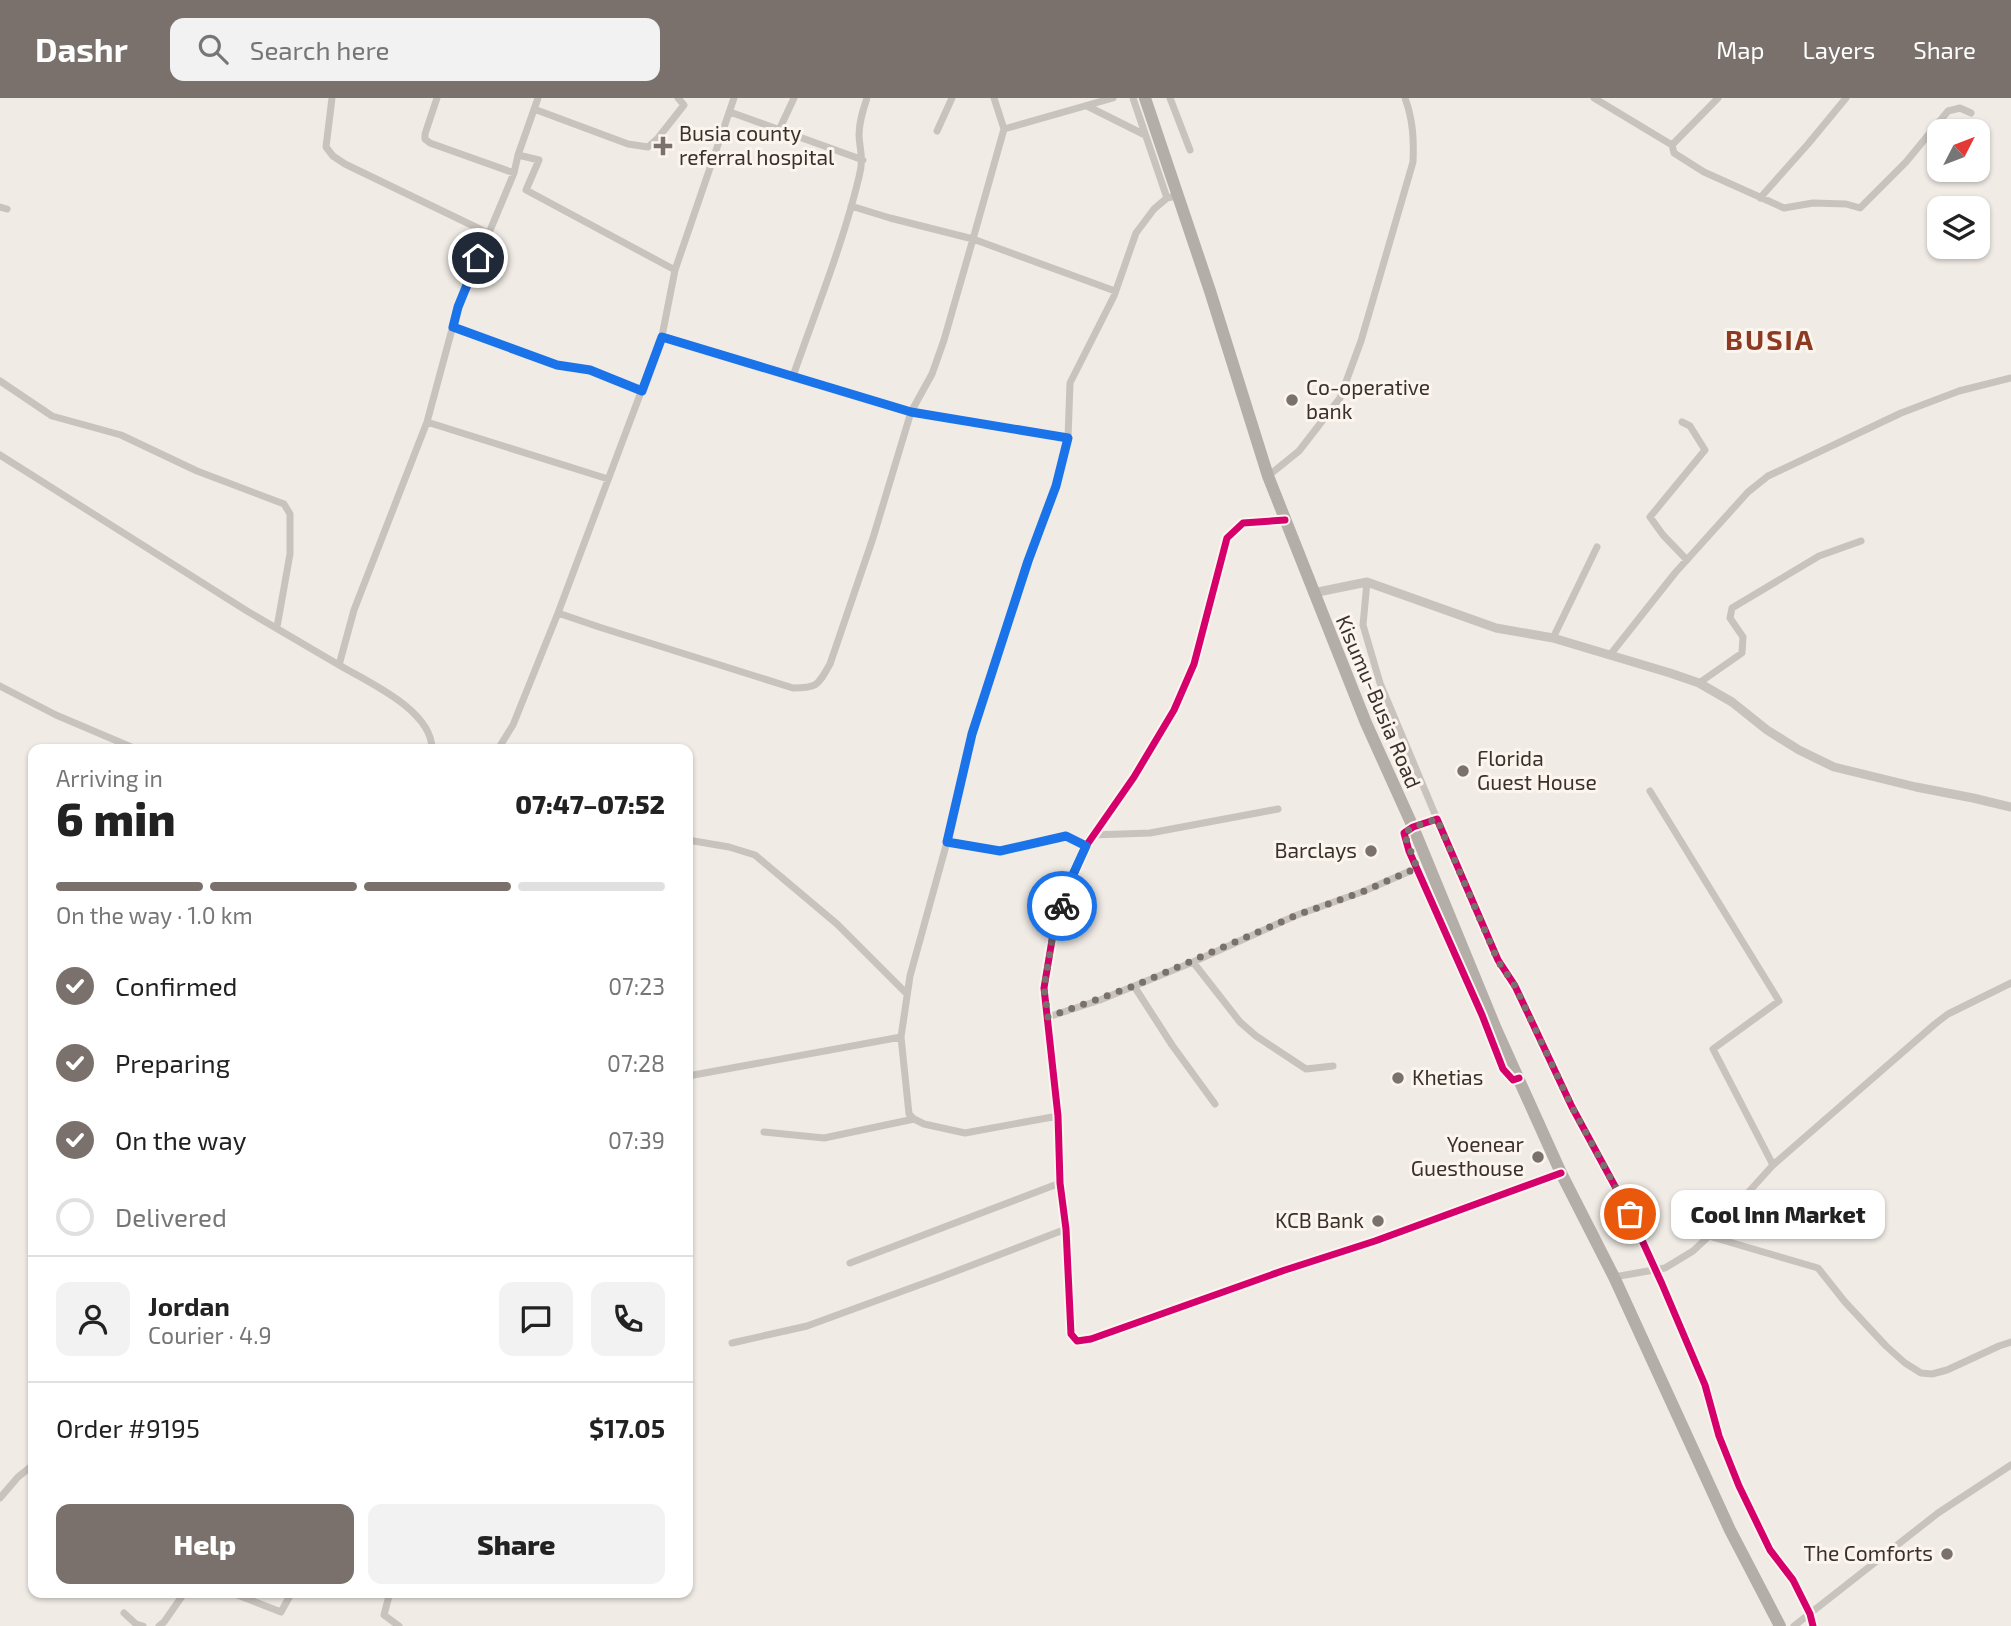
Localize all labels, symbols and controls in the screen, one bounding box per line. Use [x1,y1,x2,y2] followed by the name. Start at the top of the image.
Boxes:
[170,18,660,81] search box
[35,29,128,69] text: Dashr
[194,30,232,68] icon: search
[250,34,389,65] text: Search here
[1716,35,1764,64] text: Map
[1802,35,1875,64] text: Layers
[1913,35,1976,64] text: Share
[1927,119,1990,182] north arrow
[1927,119,1990,259] map controls
[679,120,835,169] place label: Busia county referral hospital
[653,136,673,156] marker: Busia county referral hospital
[1927,196,1990,259] button: layers
[448,228,508,288] pin
[459,239,497,277] icon: home
[1725,322,1815,356] district label: BUSIA
[1306,374,1430,423] place label: Co-operative bank
[1284,392,1300,408] marker: Co-operative bank
[1332,611,1427,792] street label: Kisumu-Busia Road
[1477,745,1597,794] place label: Florida Guest House
[1455,763,1471,779] marker: Florida Guest House
[56,764,163,792] text: Arriving in
[515,788,665,819] text: 07:47–07:52
[56,790,176,845] text: 6 min
[1274,837,1357,862] place label: Barclays
[1363,843,1379,859] marker: Barclays
[1027,871,1097,941] courier
[1043,887,1081,925] icon: bike
[56,901,253,929] text: On the way · 1.0 km
[56,967,94,1005] icon: check
[115,970,238,1001] text: Confirmed
[608,972,665,1000] text: 07:23
[56,1044,94,1082] icon: check
[115,1047,230,1078] text: Preparing
[607,1049,665,1077] text: 07:28
[1412,1064,1483,1089] place label: Khetias
[1390,1070,1406,1086] marker: Khetias
[56,1121,94,1159] icon: check
[115,1124,246,1155] text: On the way
[608,1126,665,1154] text: 07:39
[1411,1131,1525,1180] place label: Yoenear Guesthouse
[1530,1149,1546,1165] marker: Yoenear Guesthouse
[1600,1184,1660,1244] pin
[1672,1190,1886,1238] callout: Cool Inn Market
[1611,1195,1649,1233] icon: bag
[1691,1200,1865,1228] text: Cool Inn Market
[115,1201,227,1232] text: Delivered
[1275,1207,1364,1232] place label: KCB Bank
[1370,1213,1386,1229] marker: KCB Bank
[56,1282,130,1356] button: person
[499,1282,573,1356] button: chat
[591,1282,665,1356] button: phone
[148,1290,230,1321] text: Jordan
[148,1321,272,1349] text: Courier · 4.9
[56,1412,200,1443] text: Order #9195
[589,1412,665,1443] text: $17.05
[56,1504,354,1584] button: Help
[368,1504,665,1584] button: Share
[1804,1540,1933,1565] place label: The Comforts
[1939,1546,1955,1562] marker: The Comforts

